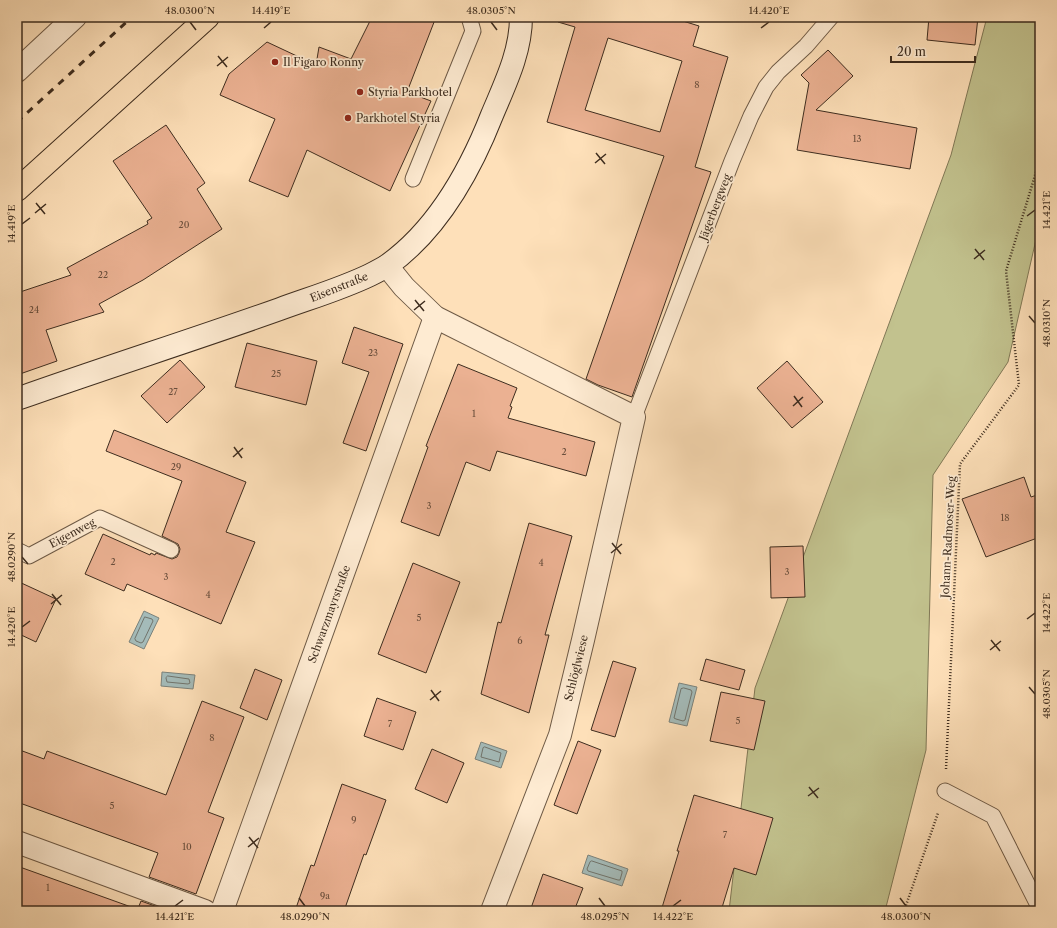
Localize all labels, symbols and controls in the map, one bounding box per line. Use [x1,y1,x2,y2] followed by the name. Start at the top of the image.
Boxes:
[165,4,215,17] text: 48.0300°N
[252,4,290,17] text: 14.419°E
[466,4,516,17] text: 48.0305°N
[749,4,789,17] text: 14.420°E
[891,38,975,64] scale bar
[897,44,926,59] text: 20 m
[283,55,365,69] place label: Il Figaro Ronny
[270,57,280,67] marker: Il Figaro Ronny
[694,79,700,90] house number: 8
[368,85,453,99] place label: Styria Parkhotel
[355,87,365,97] marker: Styria Parkhotel
[356,111,440,125] place label: Parkhotel Styria
[343,113,353,123] marker: Parkhotel Styria
[853,133,861,144] house number: 13
[695,172,734,244] street label: Jägerbergweg
[1040,191,1053,229] text: 14.421°E
[5,205,18,243] text: 14.419°E
[179,219,190,230] house number: 20
[98,269,108,280] house number: 22
[308,269,370,305] street label: Eisenstraße
[1040,299,1053,347] text: 48.0310°N
[29,304,39,315] house number: 24
[368,347,378,358] house number: 23
[271,368,281,379] house number: 25
[168,386,178,397] house number: 27
[472,408,476,419] house number: 1
[561,446,567,457] house number: 2
[171,461,181,472] house number: 29
[938,475,958,600] street label: Johann-Radmoser-Weg
[427,500,432,511] house number: 3
[1000,512,1010,523] house number: 18
[47,515,98,551] street label: Eigenweg
[5,532,18,582] text: 48.0290°N
[110,556,116,567] house number: 2
[538,557,544,568] house number: 4
[305,563,353,665] street label: Schwarzmayrstraße
[785,566,790,577] house number: 3
[164,571,169,582] house number: 3
[205,589,211,600] house number: 4
[1040,593,1053,633] text: 14.422°E
[5,607,18,647] text: 14.420°E
[417,612,422,623] house number: 5
[561,633,591,703] street label: Schlöglwiese
[517,635,523,646] house number: 6
[1040,669,1053,719] text: 48.0305°N
[736,715,741,726] house number: 5
[388,718,393,729] house number: 7
[209,732,215,743] house number: 8
[110,800,115,811] house number: 5
[351,814,357,825] house number: 9
[723,829,728,840] house number: 7
[182,841,192,852] house number: 10
[46,882,50,893] house number: 1
[320,890,330,901] house number: 9a
[156,910,194,923] text: 14.421°E
[280,910,330,923] text: 48.0290°N
[580,910,630,923] text: 48.0295°N
[653,910,693,923] text: 14.422°E
[881,910,931,923] text: 48.0300°N

